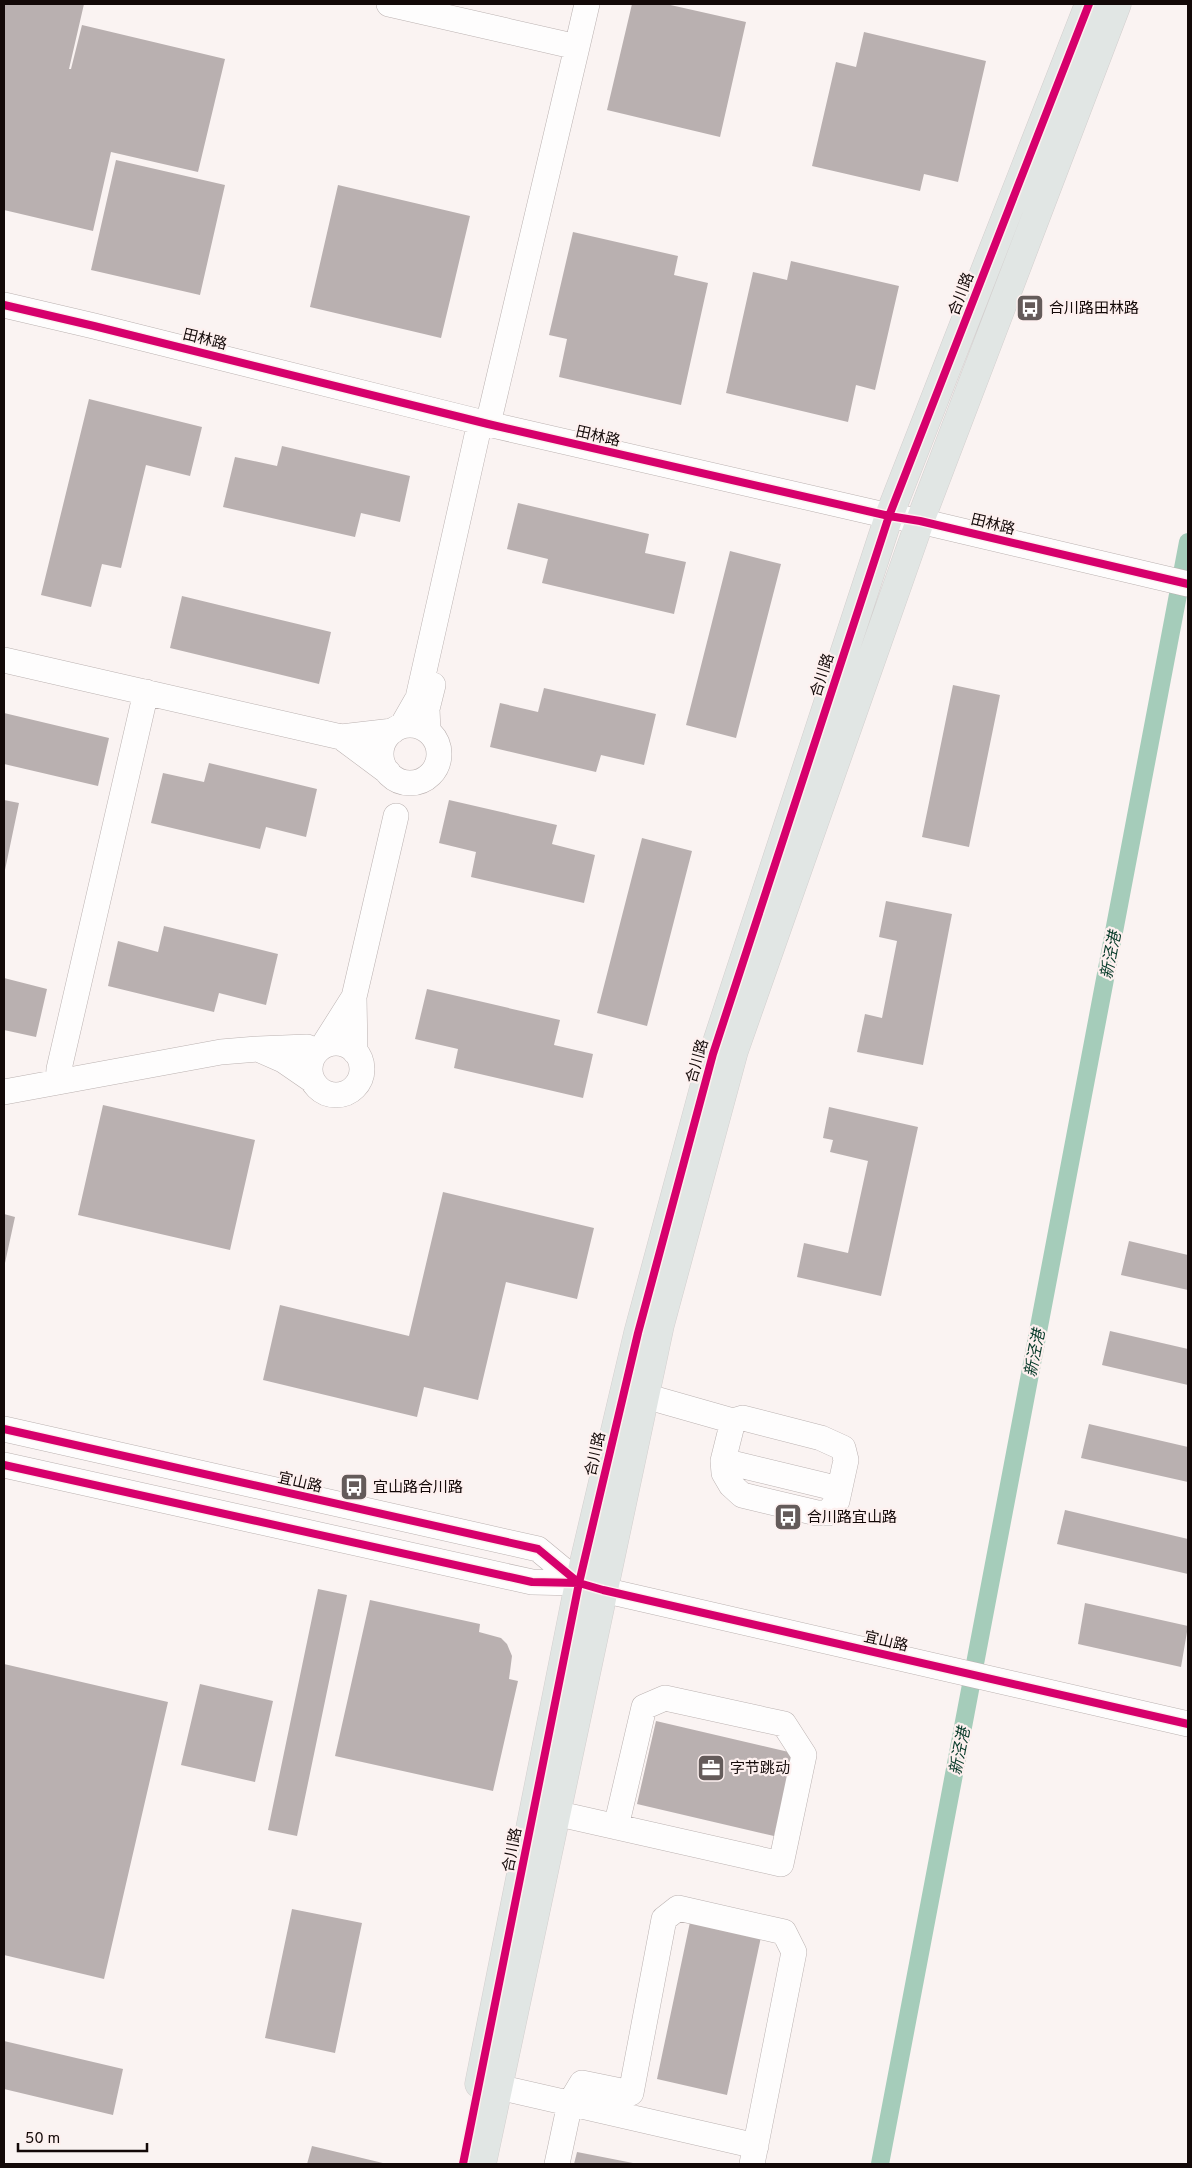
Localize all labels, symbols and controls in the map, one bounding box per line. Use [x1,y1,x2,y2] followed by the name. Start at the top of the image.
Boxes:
[945,270,979,319] street label: 合川路
[1015,293,1045,323] bus stop icon: 合川路田林路
[1049,300,1139,319] place label: 合川路田林路
[180,326,229,355] street label: 田林路
[574,423,622,452] street label: 田林路
[968,511,1017,540] street label: 田林路
[807,651,839,700] street label: 合川路
[1098,928,1127,981] water label: 新泾港
[683,1037,714,1086] street label: 合川路
[1022,1326,1051,1379] water label: 新泾港
[582,1430,611,1478] street label: 合川路
[276,1469,324,1498] street label: 宜山路
[339,1472,369,1502] bus stop icon: 宜山路合川路
[373,1479,463,1498] place label: 宜山路合川路
[773,1502,803,1532] bus stop icon: 合川路宜山路
[807,1509,897,1528] place label: 合川路宜山路
[862,1628,910,1657] street label: 宜山路
[947,1724,976,1777] water label: 新泾港
[696,1753,726,1783] office icon: 字节跳动
[730,1760,790,1779] place label: 字节跳动
[500,1826,527,1874] street label: 合川路
[18,2120,146,2152] scale bar
[25,2130,60,2149] text: 50 m

